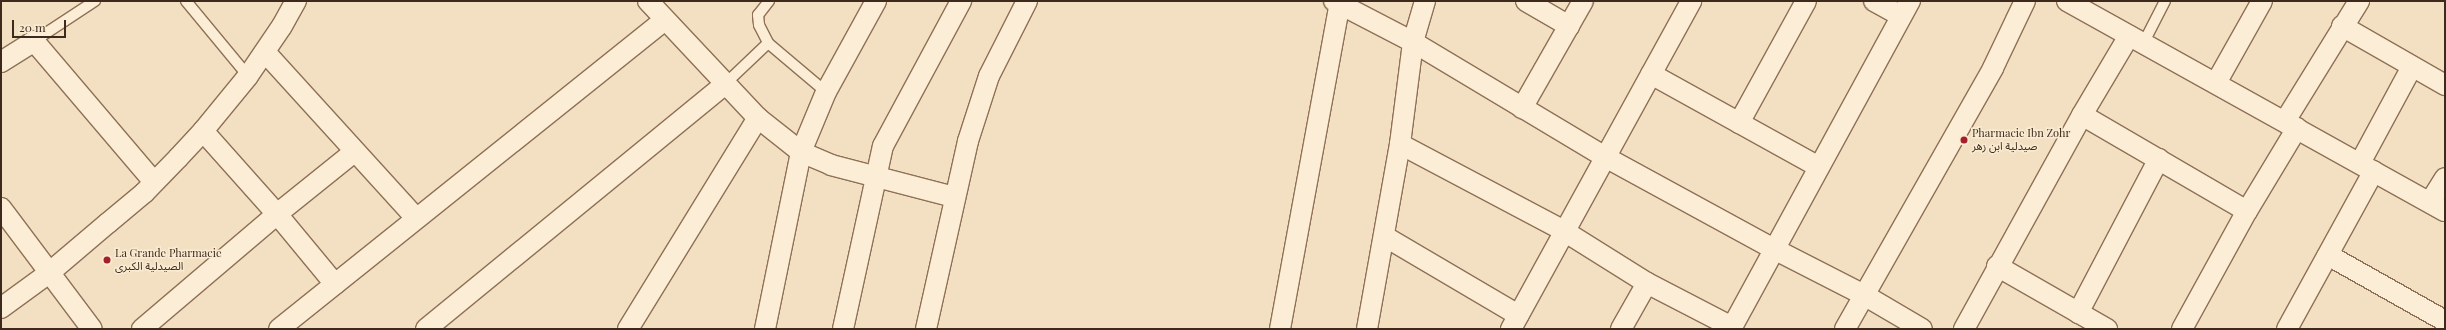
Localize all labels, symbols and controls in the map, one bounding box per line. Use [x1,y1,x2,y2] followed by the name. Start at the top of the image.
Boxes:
[14,12,68,38] scale bar
[19,19,46,35] text: 20 m
[1972,127,2070,153] place label: Pharmacie Ibn Zohr صيدلية ابن زهر
[1959,135,1969,145] marker: Pharmacie Ibn Zohr صيدلية ابن زهر
[115,247,222,273] place label: La Grande Pharmacie الصيدلية الكبرى
[102,255,112,265] marker: La Grande Pharmacie الصيدلية الكبرى

